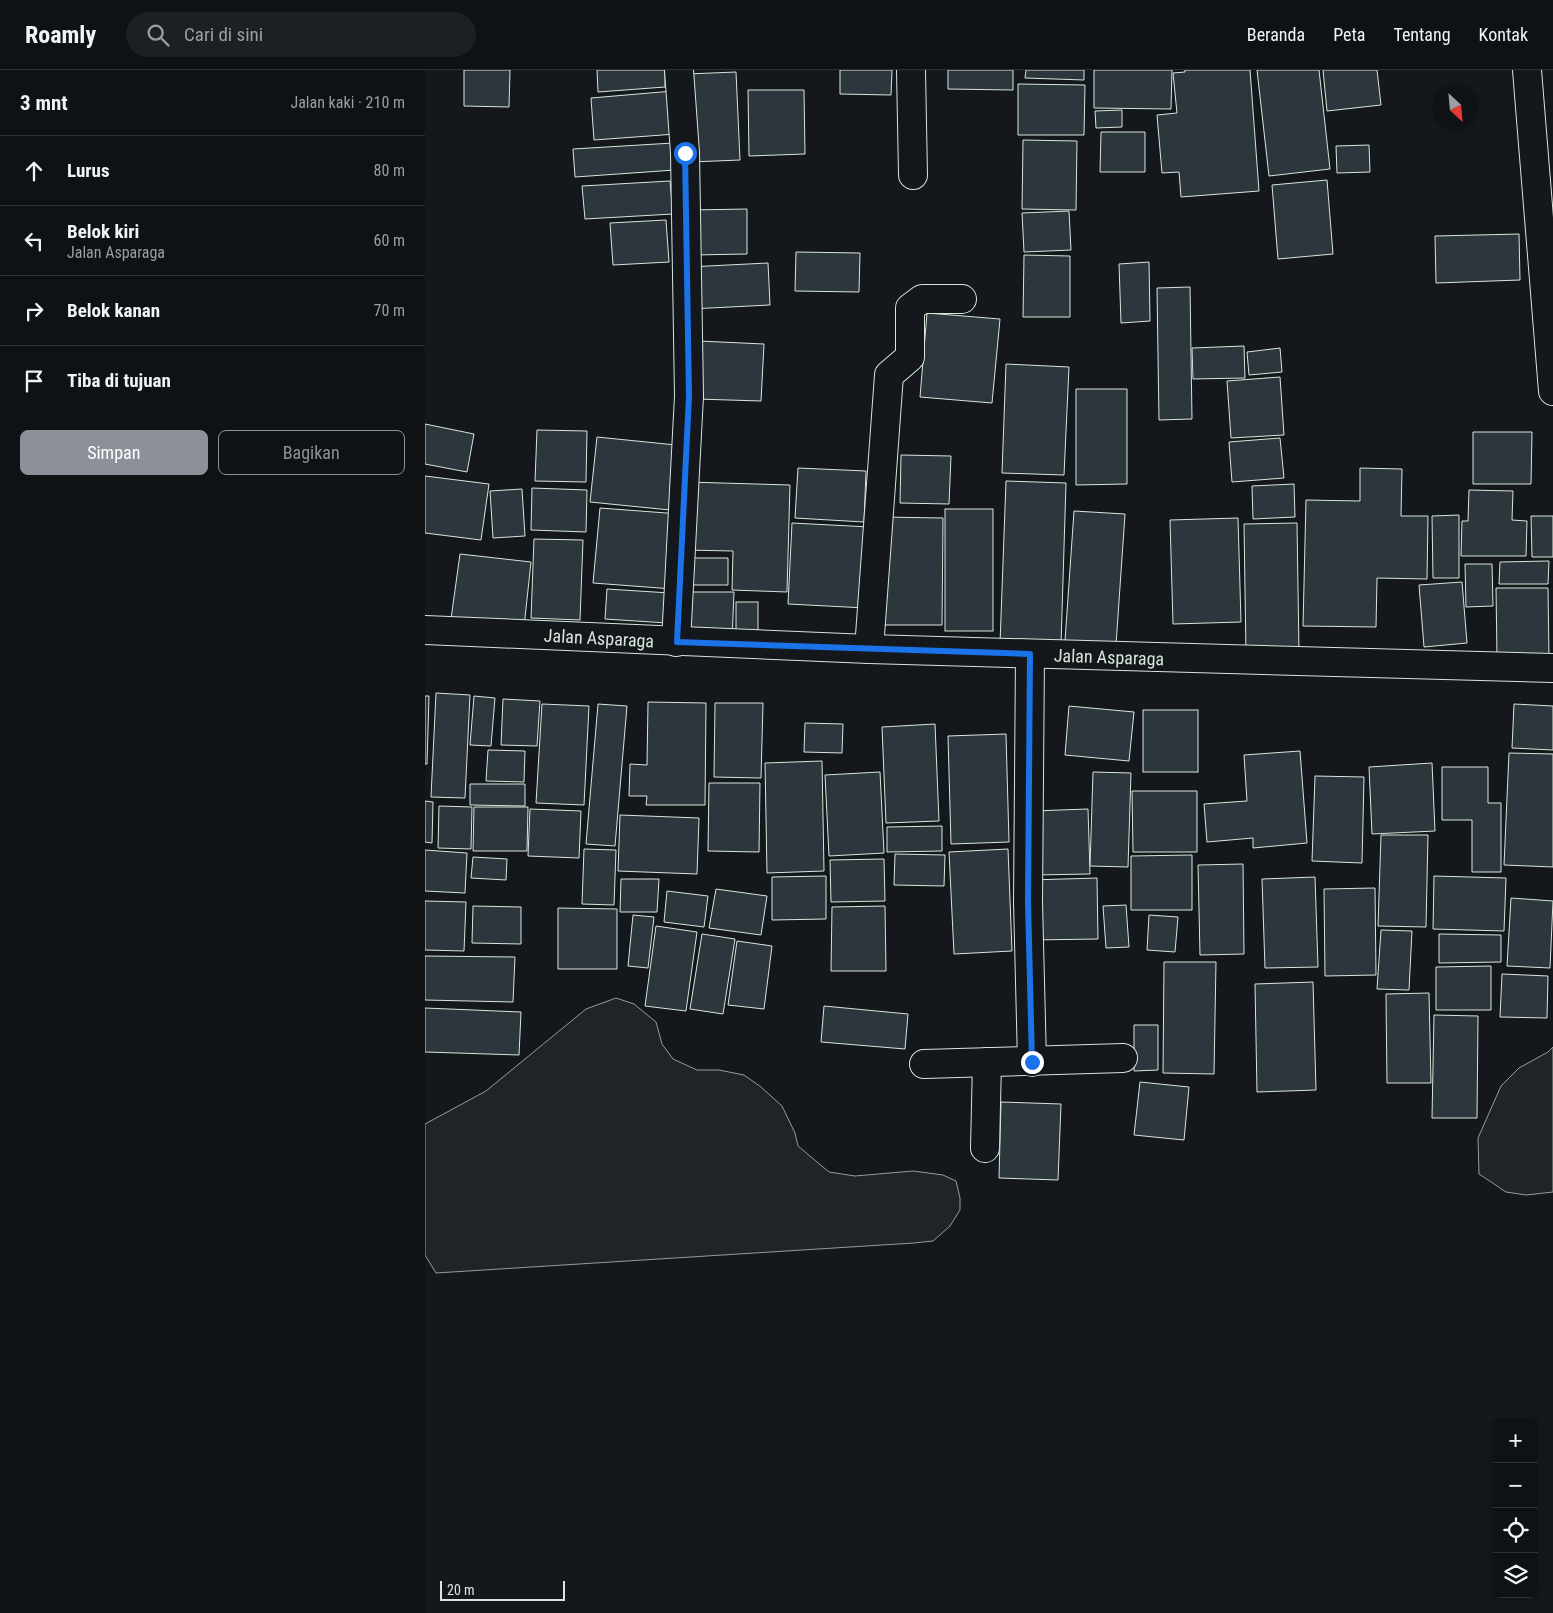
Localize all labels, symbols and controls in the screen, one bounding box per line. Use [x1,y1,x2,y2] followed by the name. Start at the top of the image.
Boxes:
[126,12,476,57] search box
[25,21,96,49] text: Roamly
[144,21,172,49] icon: search
[184,23,263,46] text: Cari di sini
[1247,24,1305,45] text: Beranda
[1333,24,1365,45] text: Peta
[1393,24,1451,45] text: Tentang
[1479,24,1528,45] text: Kontak
[1433,85,1478,130] north arrow
[20,91,68,115] text: 3 mnt
[290,93,405,112] text: Jalan kaki · 210 m
[674,142,697,165] route start
[20,157,48,185] icon: ahead
[67,159,110,182] text: Lurus
[373,161,405,180] text: 80 m
[67,220,139,243] text: Belok kiri
[20,227,48,255] icon: left
[373,231,405,250] text: 60 m
[67,243,165,262] text: Jalan Asparaga
[20,297,48,325] icon: right
[67,299,160,322] text: Belok kanan
[373,301,405,320] text: 70 m
[20,367,48,395] icon: arrive
[67,369,171,392] text: Tiba di tujuan
[20,430,208,475] button: Simpan
[218,430,405,475] button: Bagikan
[543,625,655,651] street label: Jalan Asparaga
[1054,645,1164,669] street label: Jalan Asparaga
[1021,1051,1044,1074] route end
[1493,1418,1538,1598] map controls
[1493,1418,1538,1463] button: +
[1493,1463,1538,1508] button: −
[1493,1508,1538,1553] button: locate
[1493,1553,1538,1598] button: layers
[440,1578,565,1601] scale bar
[447,1582,475,1598] text: 20 m

